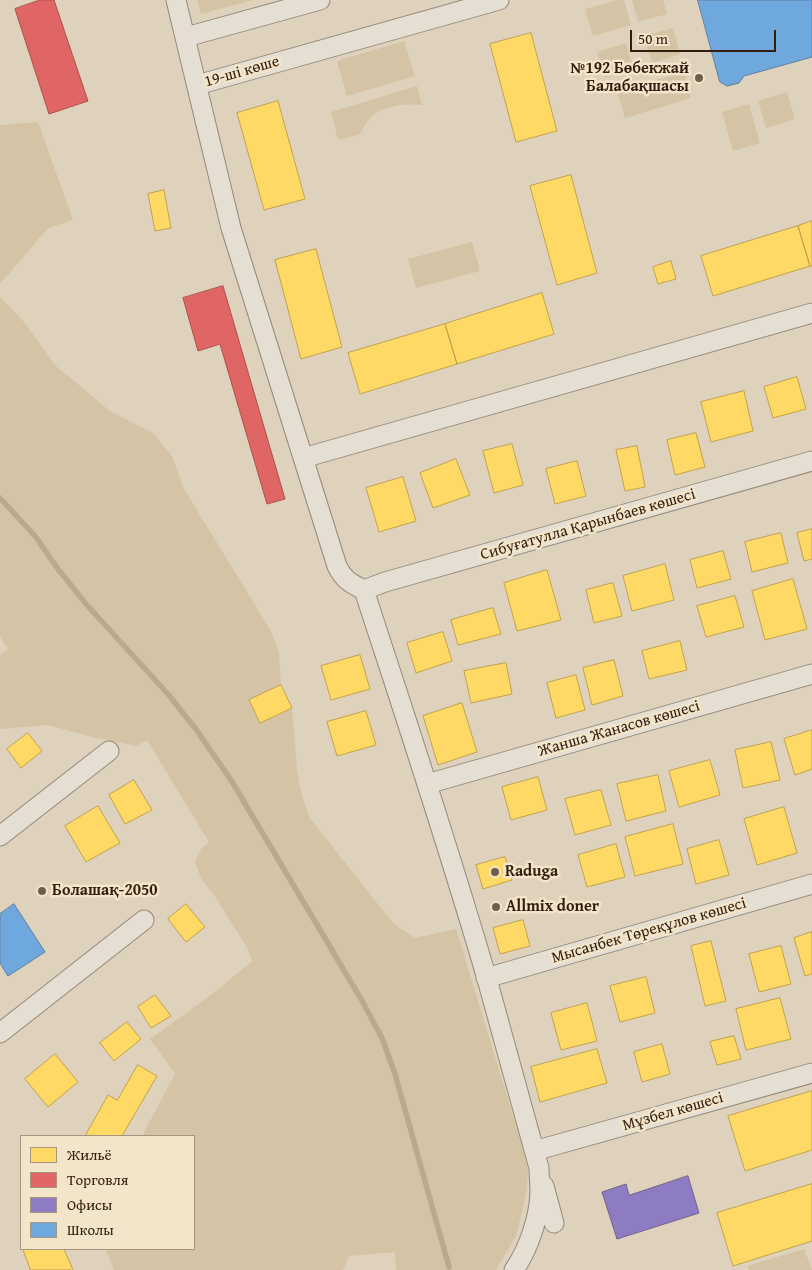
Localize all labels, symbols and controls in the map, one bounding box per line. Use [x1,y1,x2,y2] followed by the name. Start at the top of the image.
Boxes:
[632,20,778,52] scale bar
[638,28,668,49] text: 50 m
[202,52,282,92] street label: 19-ші көше
[570,59,689,97] place label: №192 Бөбекжай Балабақшасы
[693,72,705,84] marker: №192 Бөбекжай Балабақшасы
[478,485,698,565] street label: Сибуғатулла Қарынбаев көшесі
[536,697,702,761] street label: Жанша Жанасов көшесі
[505,862,558,882] place label: Raduga
[489,866,501,878] marker: Raduga
[52,881,158,901] place label: Болашақ-2050
[36,885,48,897] marker: Болашақ-2050
[549,894,749,968] street label: Мысанбек Төреқұлов көшесі
[506,897,599,917] place label: Allmix doner
[490,901,502,913] marker: Allmix doner
[621,1088,725,1136] street label: Мұзбел көшесі
[20,1135,195,1250] legend
[67,1144,112,1165] text: Жильё
[67,1169,128,1190] text: Торговля
[67,1194,112,1215] text: Офисы
[67,1219,114,1240] text: Школы

